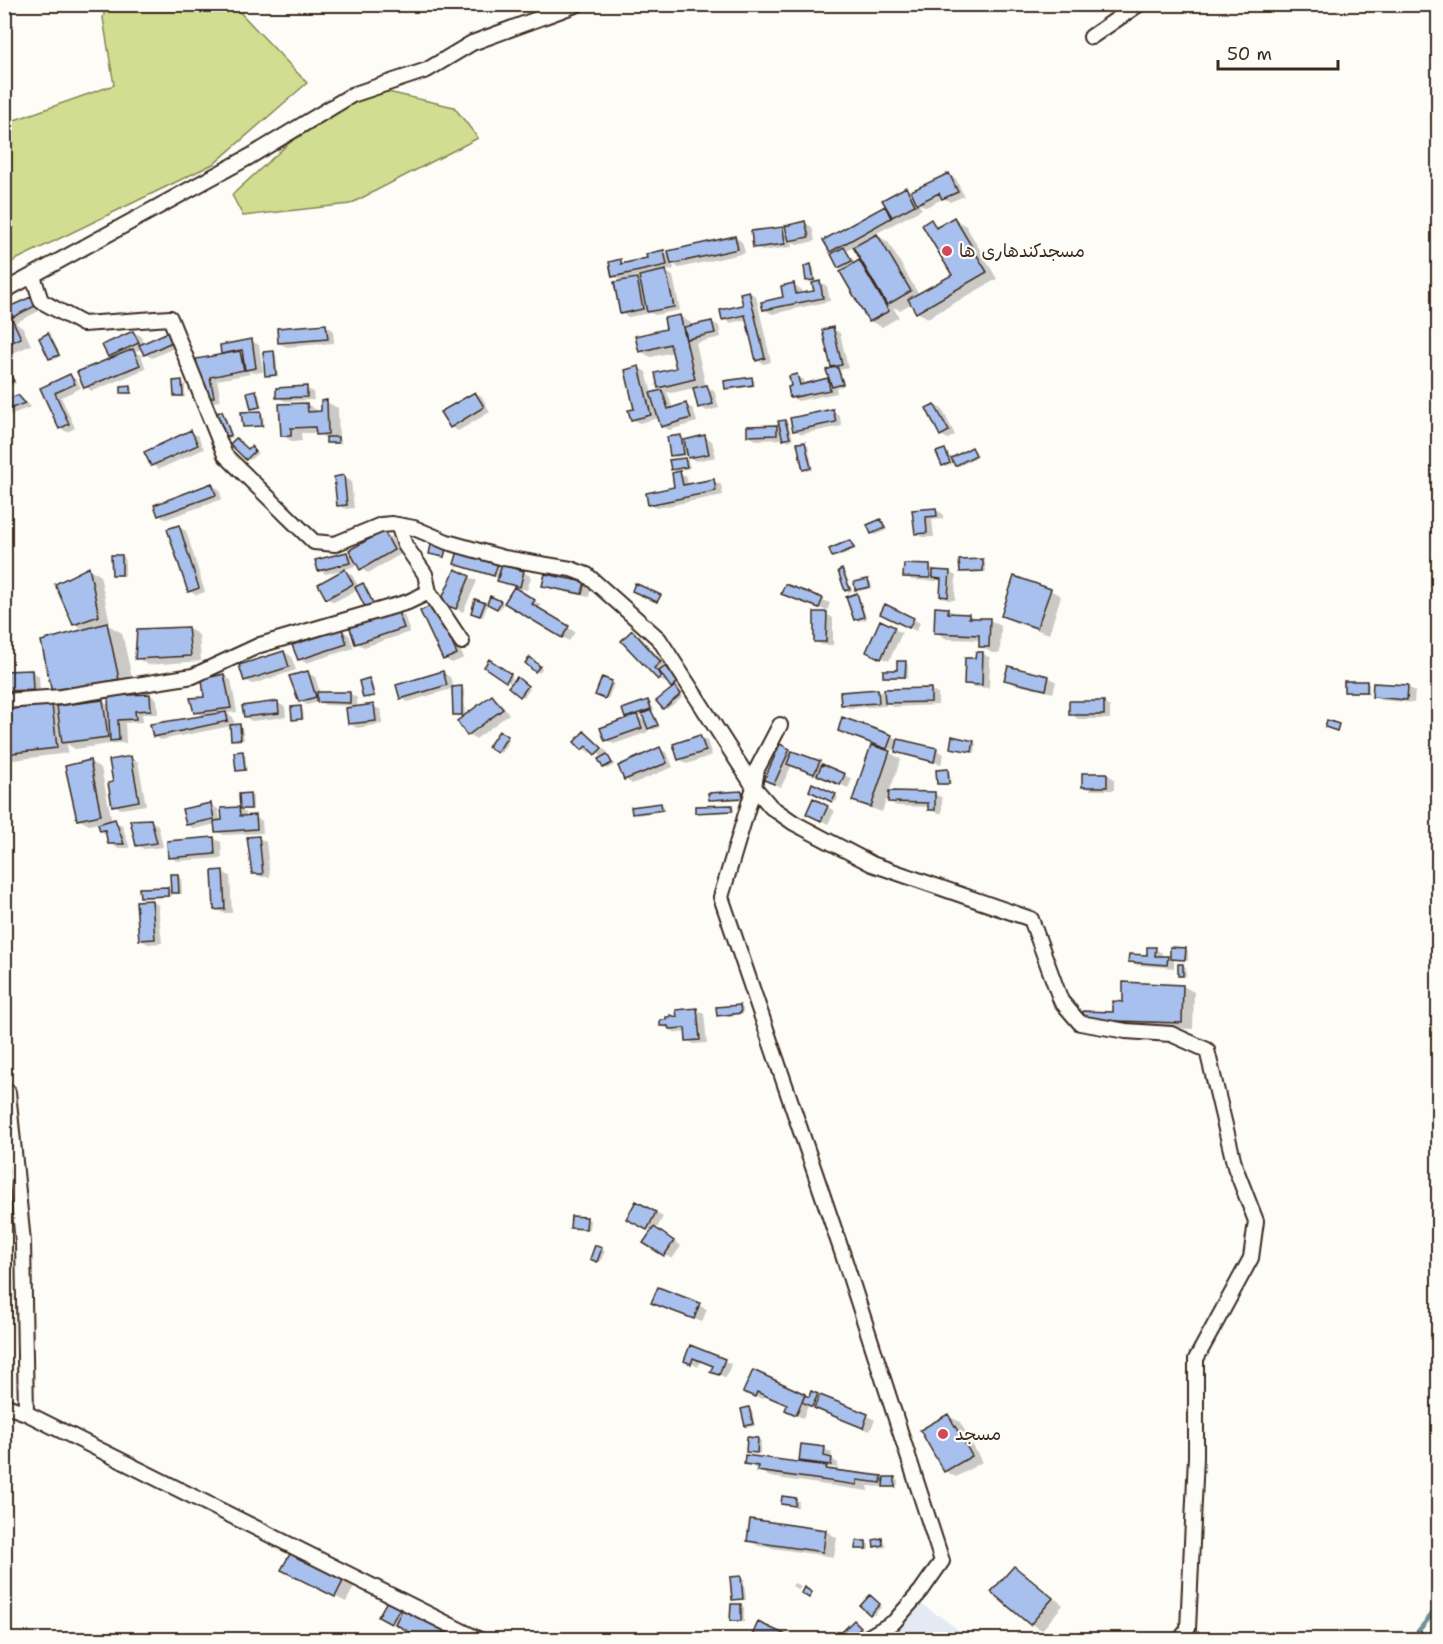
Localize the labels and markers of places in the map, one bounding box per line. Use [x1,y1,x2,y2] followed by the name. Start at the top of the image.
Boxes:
[959,239,1085,263] place label: مسجدکندهاری ها
[940,244,954,258] marker: مسجدکندهاری ها
[955,1422,1001,1446] place label: مسجد
[936,1427,950,1441] marker: مسجد

